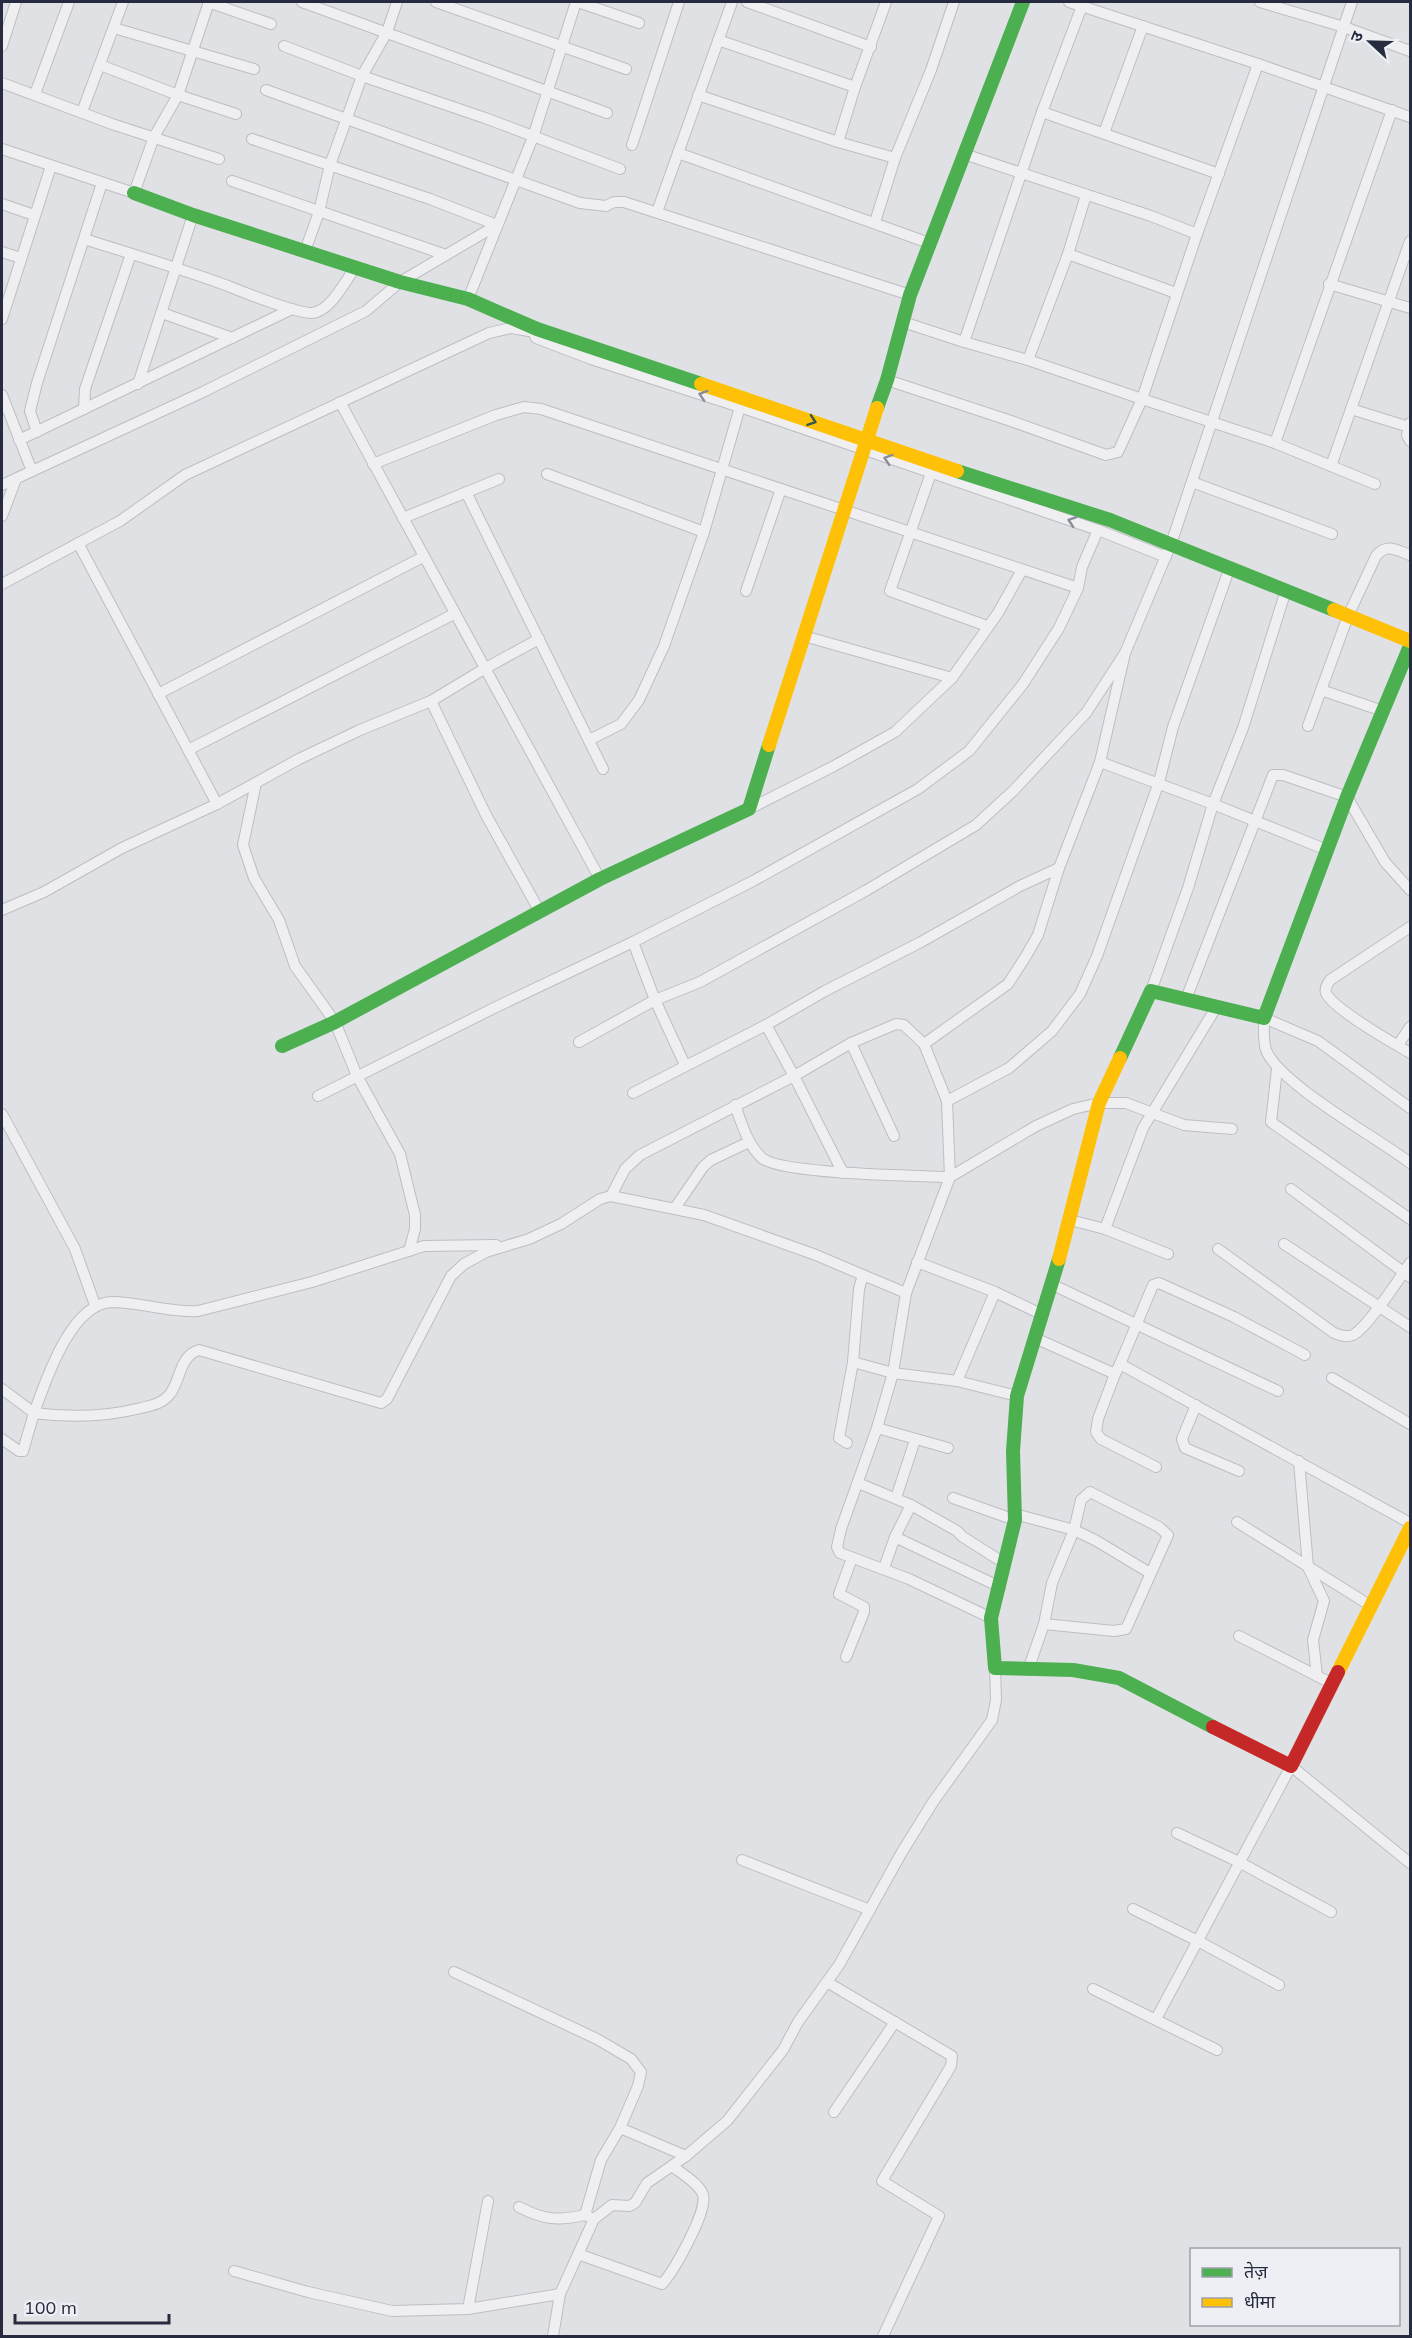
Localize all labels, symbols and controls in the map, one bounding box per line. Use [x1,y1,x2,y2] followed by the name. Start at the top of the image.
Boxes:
[1340,12,1400,72] north arrow
[1345,28,1367,44] text: उ
[698,390,709,402] one-way arrow
[806,413,817,426] one-way arrow
[883,454,894,466] one-way arrow
[1067,516,1078,529] one-way arrow
[1190,2248,1400,2326] legend
[1244,2260,1268,2283] text: तेज़
[15,2287,170,2325] scale bar
[1244,2290,1275,2313] text: धीमा
[24,2296,77,2319] text: 100 m

